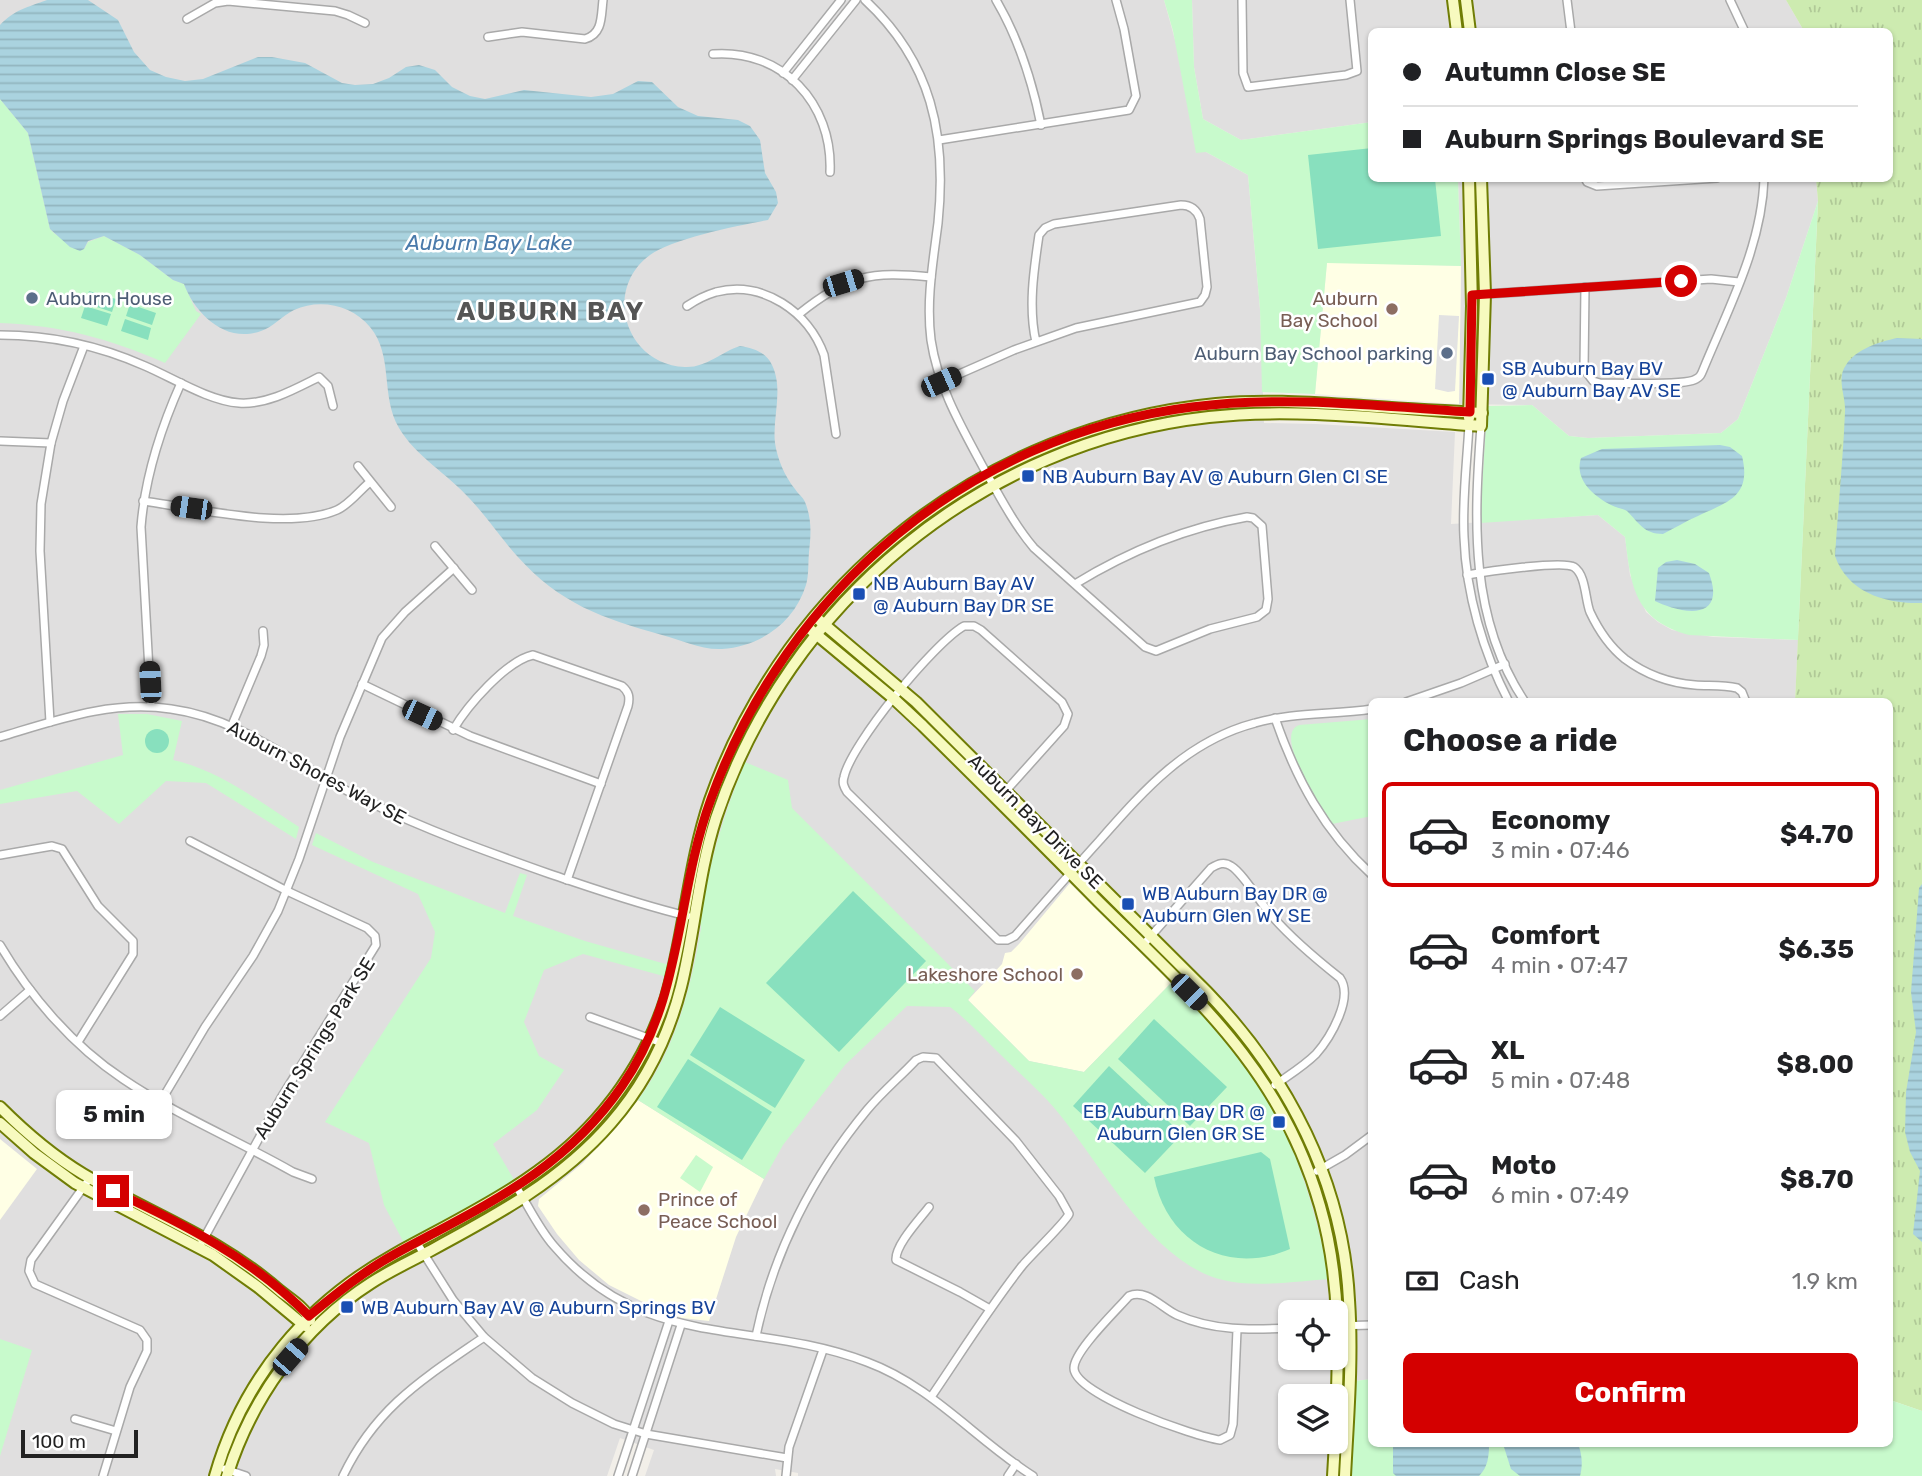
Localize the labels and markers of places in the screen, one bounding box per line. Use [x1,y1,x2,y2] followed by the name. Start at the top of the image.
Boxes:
[46,287,172,310] place label: Auburn House
[1280,287,1378,332] place label: Auburn Bay School
[24,290,40,306] marker: Auburn House
[1384,301,1400,317] marker: Auburn Bay School
[1194,342,1433,365] place label: Auburn Bay School parking
[1439,345,1455,361] marker: Auburn Bay School parking
[1502,357,1681,402] place label: SB Auburn Bay BV @ Auburn Bay AV SE
[1480,371,1496,387] marker: SB Auburn Bay BV @ Auburn Bay AV SE
[1042,465,1388,488] place label: NB Auburn Bay AV @ Auburn Glen CI SE
[1020,468,1036,484] marker: NB Auburn Bay AV @ Auburn Glen CI SE
[873,572,1054,617] place label: NB Auburn Bay AV @ Auburn Bay DR SE
[851,586,867,602] marker: NB Auburn Bay AV @ Auburn Bay DR SE
[1142,882,1328,927] place label: WB Auburn Bay DR @ Auburn Glen WY SE
[1120,896,1136,912] marker: WB Auburn Bay DR @ Auburn Glen WY SE
[907,963,1063,986] place label: Lakeshore School
[1069,966,1085,982] marker: Lakeshore School
[1083,1100,1265,1145] place label: EB Auburn Bay DR @ Auburn Glen GR SE
[1271,1114,1287,1130] marker: EB Auburn Bay DR @ Auburn Glen GR SE
[658,1188,777,1233] place label: Prince of Peace School
[636,1202,652,1218] marker: Prince of Peace School
[361,1296,716,1319] place label: WB Auburn Bay AV @ Auburn Springs BV
[339,1299,355,1315] marker: WB Auburn Bay AV @ Auburn Springs BV

